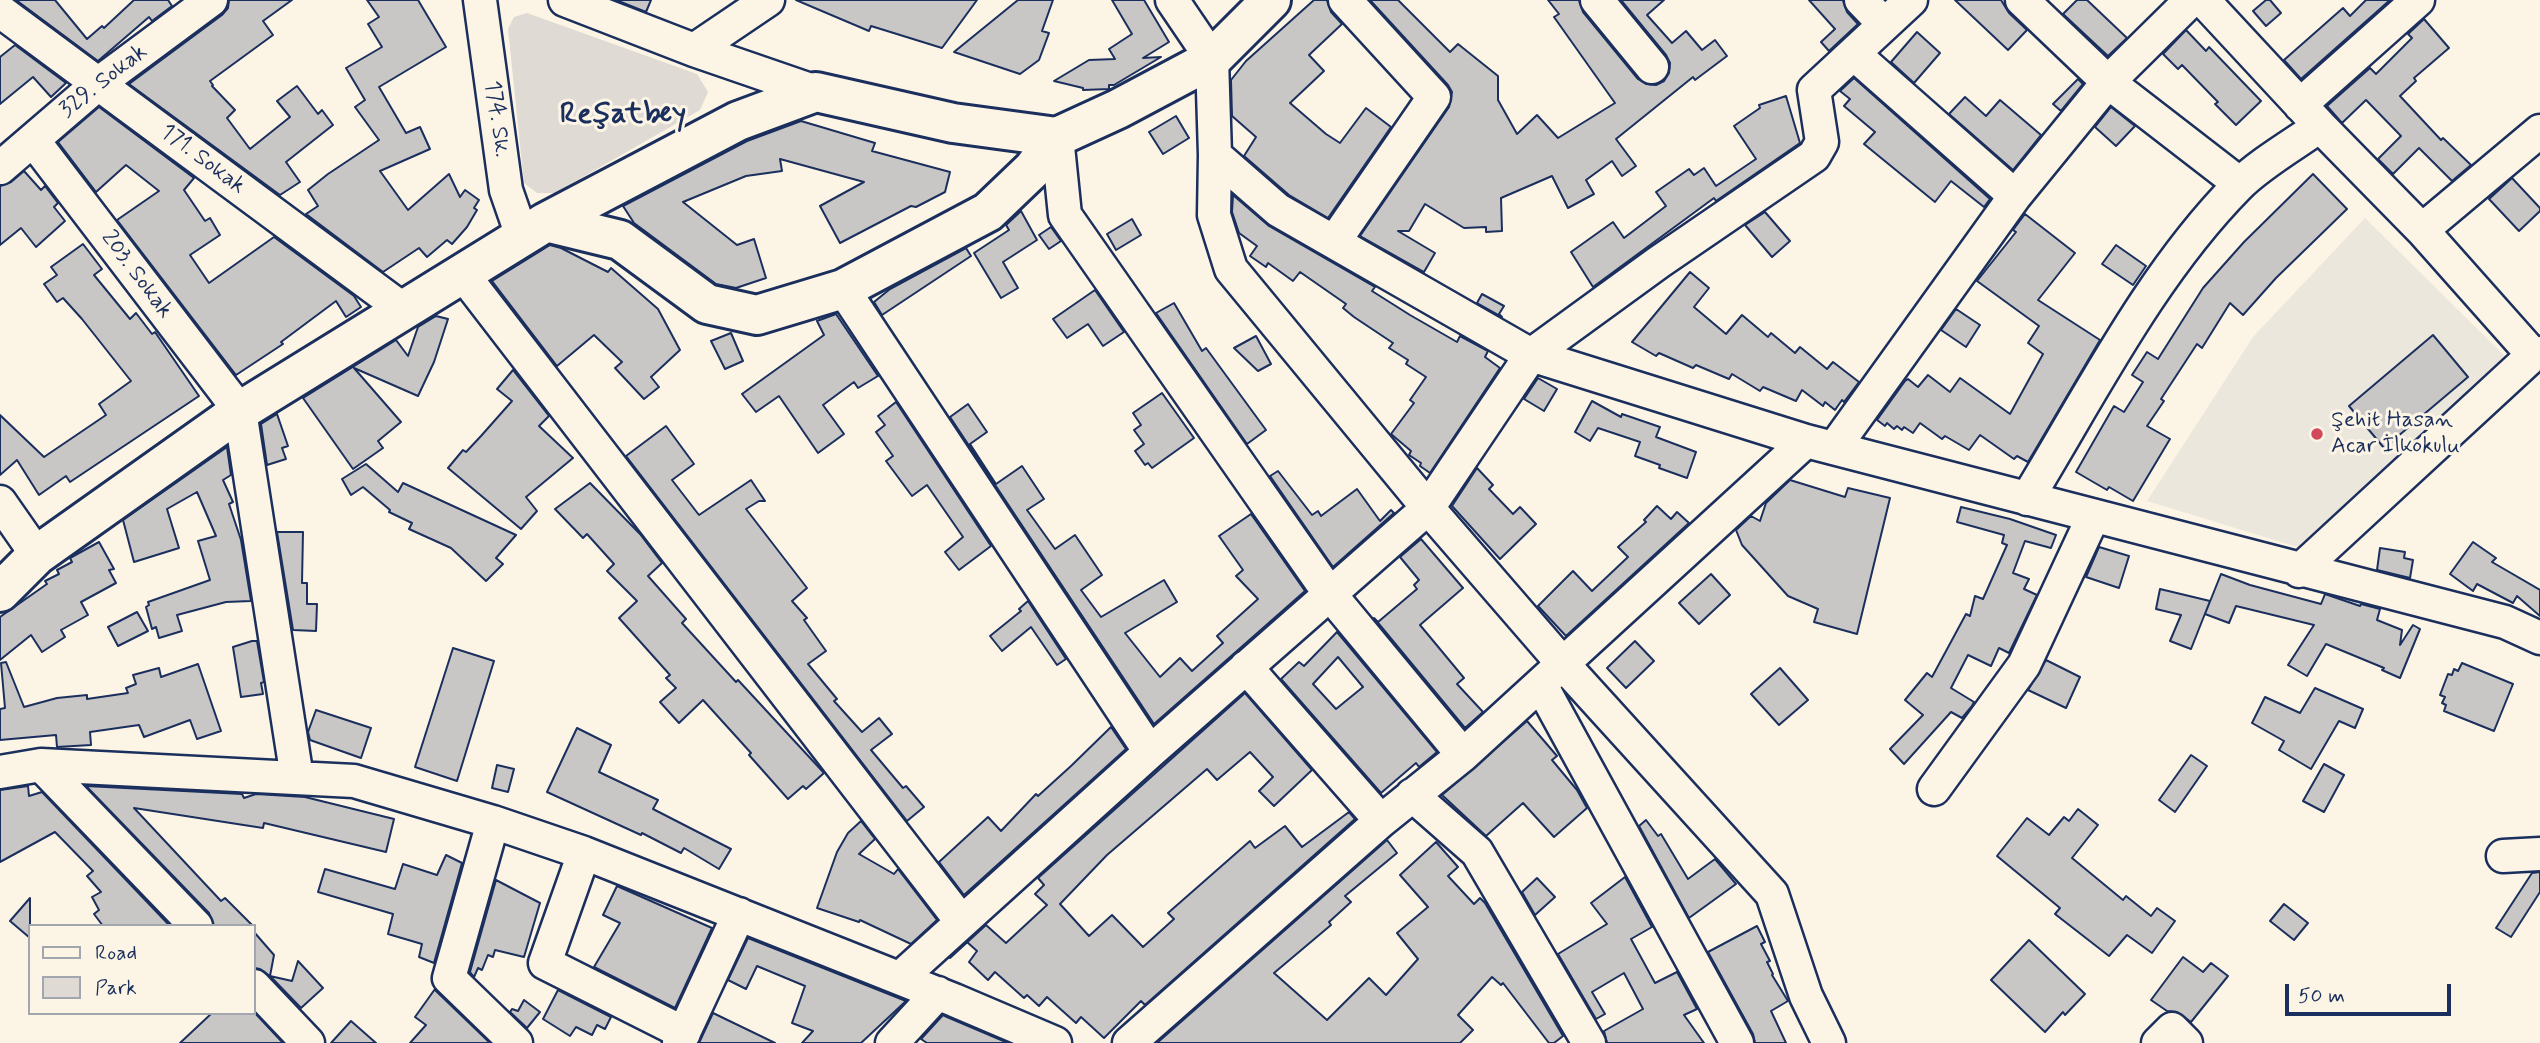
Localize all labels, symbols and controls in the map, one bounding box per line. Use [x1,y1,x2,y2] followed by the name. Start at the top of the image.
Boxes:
[55,39,153,125] street label: 329. Sokak
[477,79,515,159] street label: 174. Sk.
[560,98,686,134] district label: Reşatbey
[154,119,250,201] street label: 171. Sokak
[94,226,178,324] street label: 203. Sokak
[2331,407,2460,461] place label: Şehit Hasan Acar İlkokulu
[2309,426,2325,442] marker: Şehit Hasan Acar İlkokulu
[28,924,256,1015] legend
[95,939,137,967] text: Road
[2288,970,2454,1014] scale bar
[95,974,137,1002] text: Park
[2298,982,2345,1010] text: 50 m

